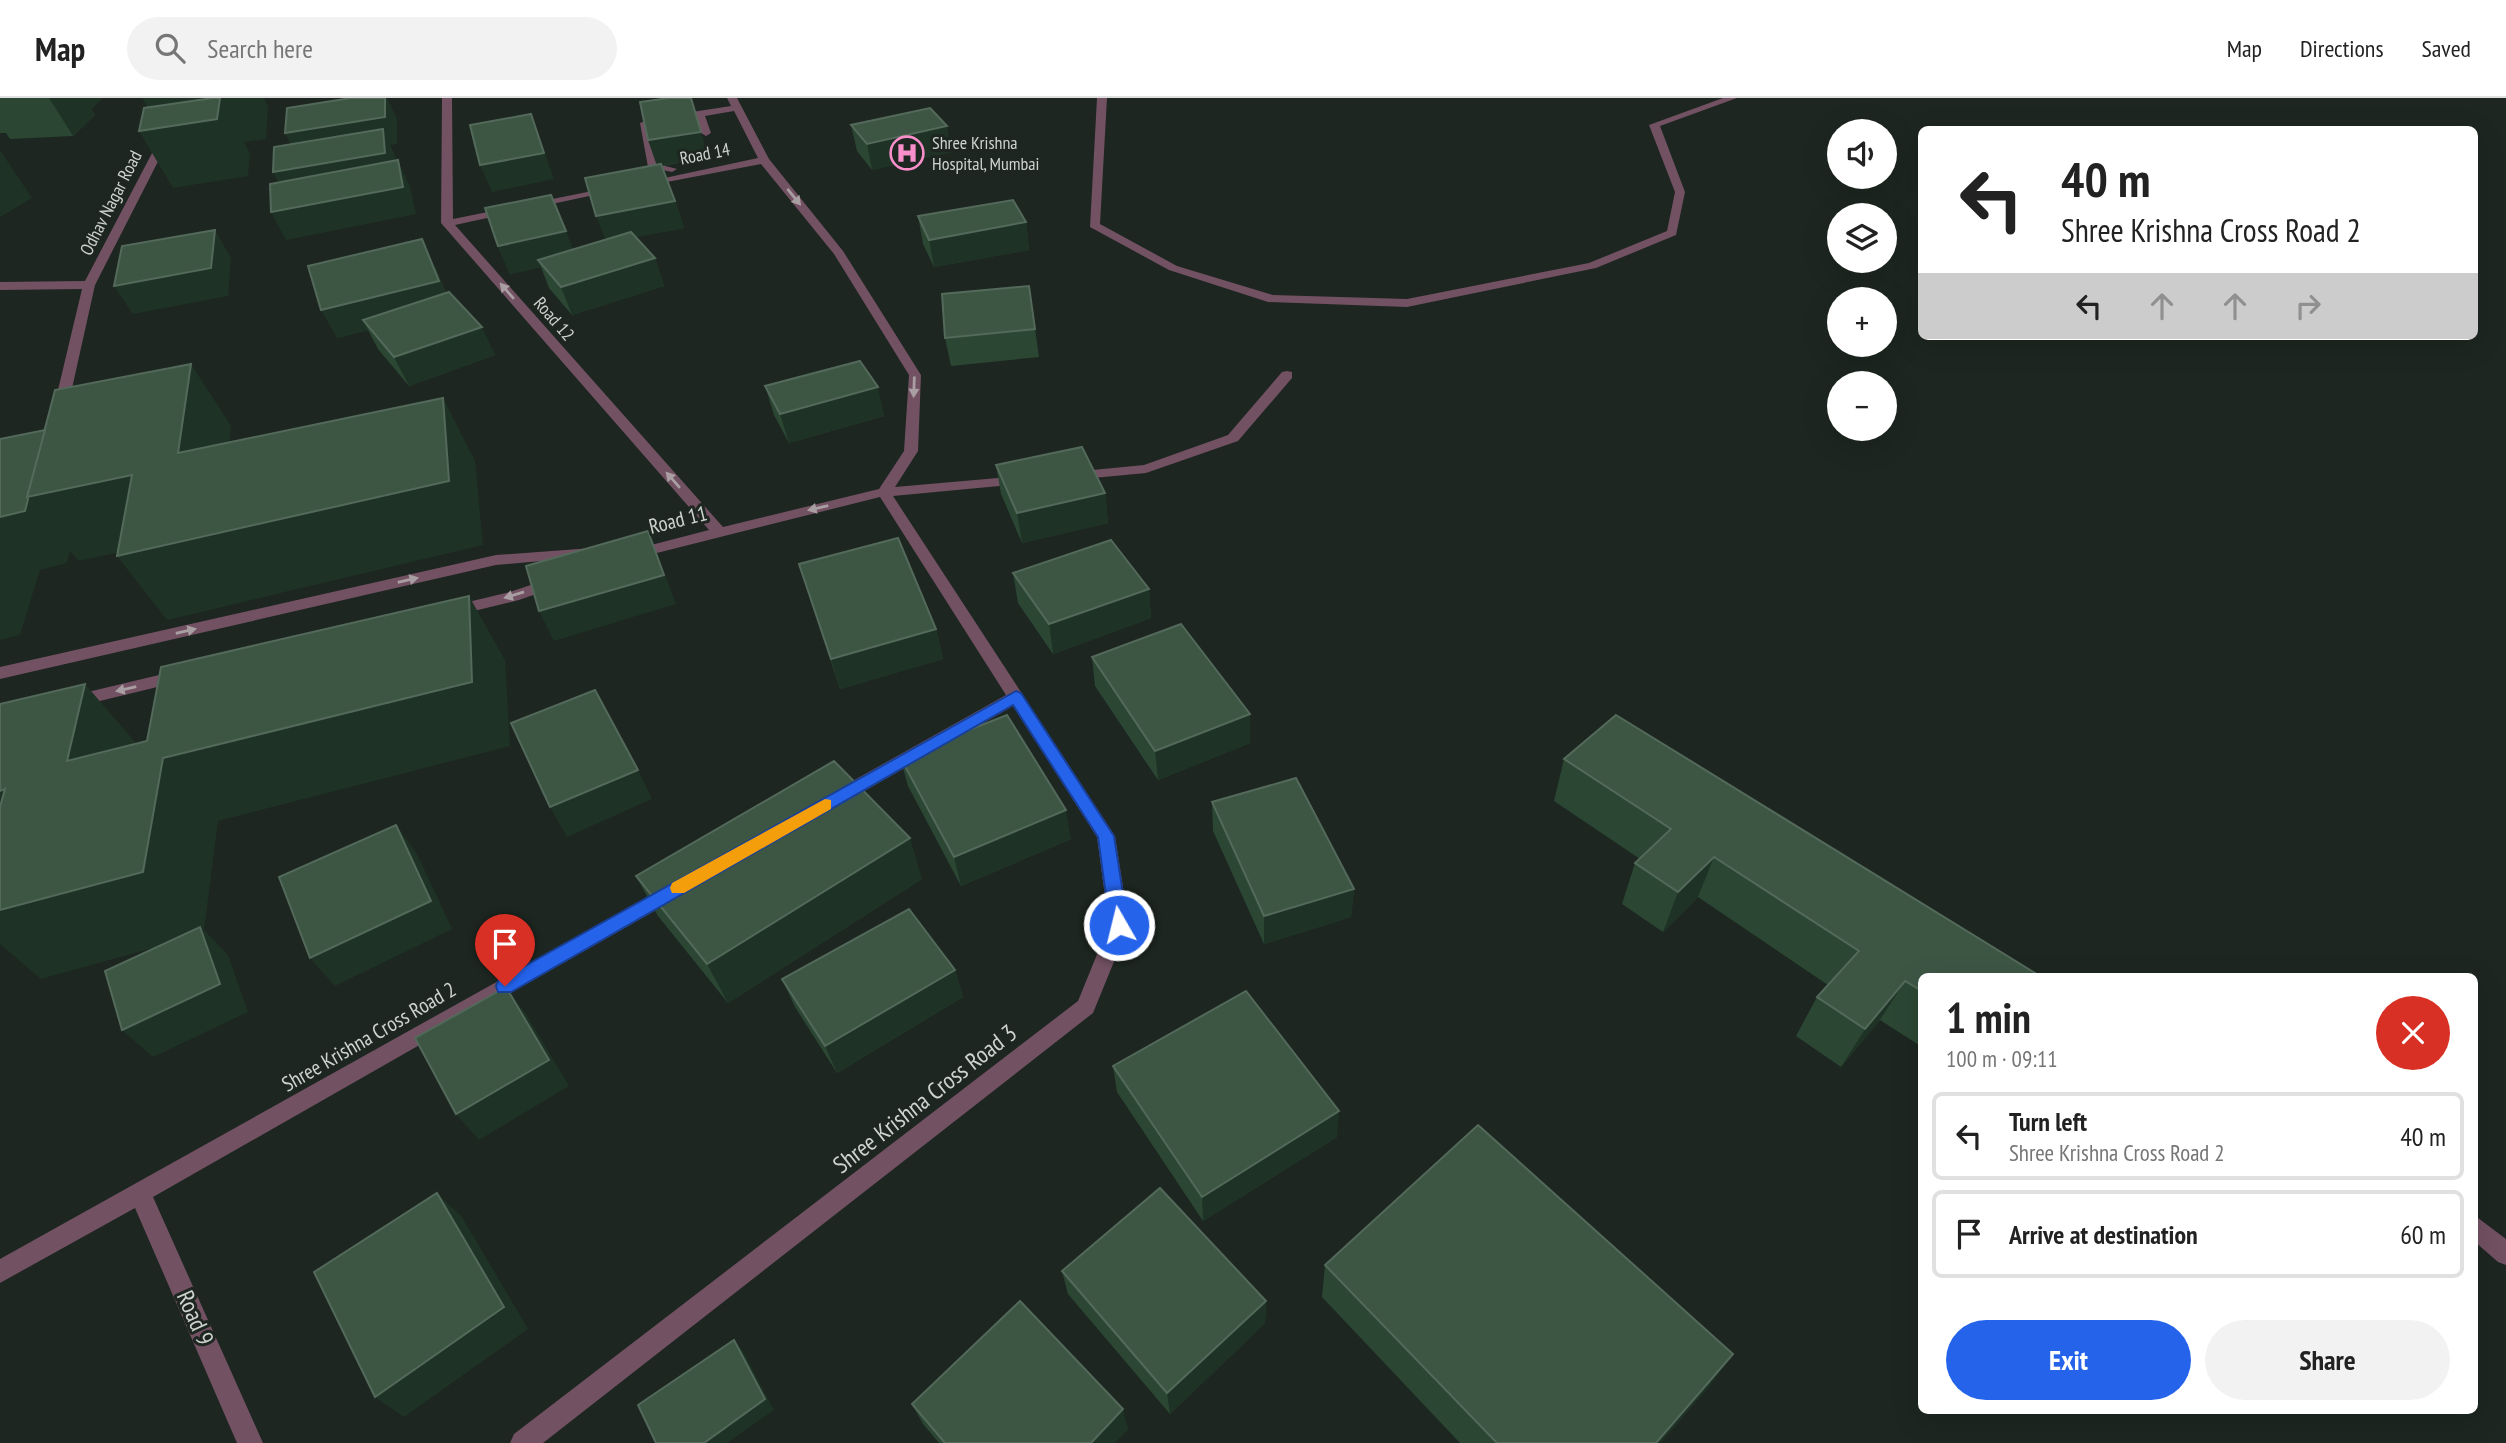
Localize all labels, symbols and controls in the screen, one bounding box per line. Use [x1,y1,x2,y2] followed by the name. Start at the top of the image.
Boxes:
[127,17,617,80] search box
[35,27,85,70] text: Map
[151,29,189,67] icon: search
[207,32,313,65] text: Search here
[2227,33,2262,64] text: Map
[2300,33,2384,64] text: Directions
[2422,33,2471,64] text: Saved
[1827,119,1897,441] map controls
[1827,119,1897,189] button: sound
[932,131,1039,175] place label: Shree Krishna Hospital, Mumbai
[888,134,926,172] hospital icon: Shree Krishna Hospital, Mumbai
[678,137,732,170] street label: Road 14
[74,147,147,259] street label: Odhav Nagar Road
[2061,147,2150,211] text: 40 m
[1946,154,2037,245] icon: left
[786,187,801,205] one-way arrow
[1827,203,1897,273] button: layers
[2061,209,2361,251] text: Shree Krishna Cross Road 2
[499,282,515,300] one-way arrow
[1827,287,1897,357] button: +
[2070,287,2108,325] icon: left
[2143,287,2181,325] icon: ahead
[2216,287,2254,325] icon: ahead
[2289,287,2327,325] icon: right
[529,292,580,345] street label: Road 12
[1827,371,1897,441] button: −
[909,376,920,398] one-way arrow
[665,471,681,489] one-way arrow
[646,499,710,540] street label: Road 11
[807,502,829,513] one-way arrow
[397,574,419,585] one-way arrow
[503,591,524,601] one-way arrow
[175,625,197,636] one-way arrow
[115,683,137,694] one-way arrow
[1082,888,1156,962] position arrow
[475,914,535,986] pin
[486,925,524,963] icon: arrive
[277,976,461,1097] street label: Shree Krishna Cross Road 2
[1946,990,2031,1045] text: 1 min
[2376,996,2450,1070] button: close
[827,1017,1023,1180] street label: Shree Krishna Cross Road 3
[1946,1044,2058,1073] text: 100 m · 09:11
[2009,1105,2087,1138] text: Turn left
[1950,1117,1988,1155] icon: left
[2400,1120,2446,1153] text: 40 m
[2009,1138,2225,1167] text: Shree Krishna Cross Road 2
[1950,1215,1988,1253] icon: arrive
[2009,1218,2198,1251] text: Arrive at destination
[2400,1218,2446,1251] text: 60 m
[170,1286,221,1350] street label: Road 9
[1946,1320,2191,1400] button: Exit
[2205,1320,2450,1400] button: Share

